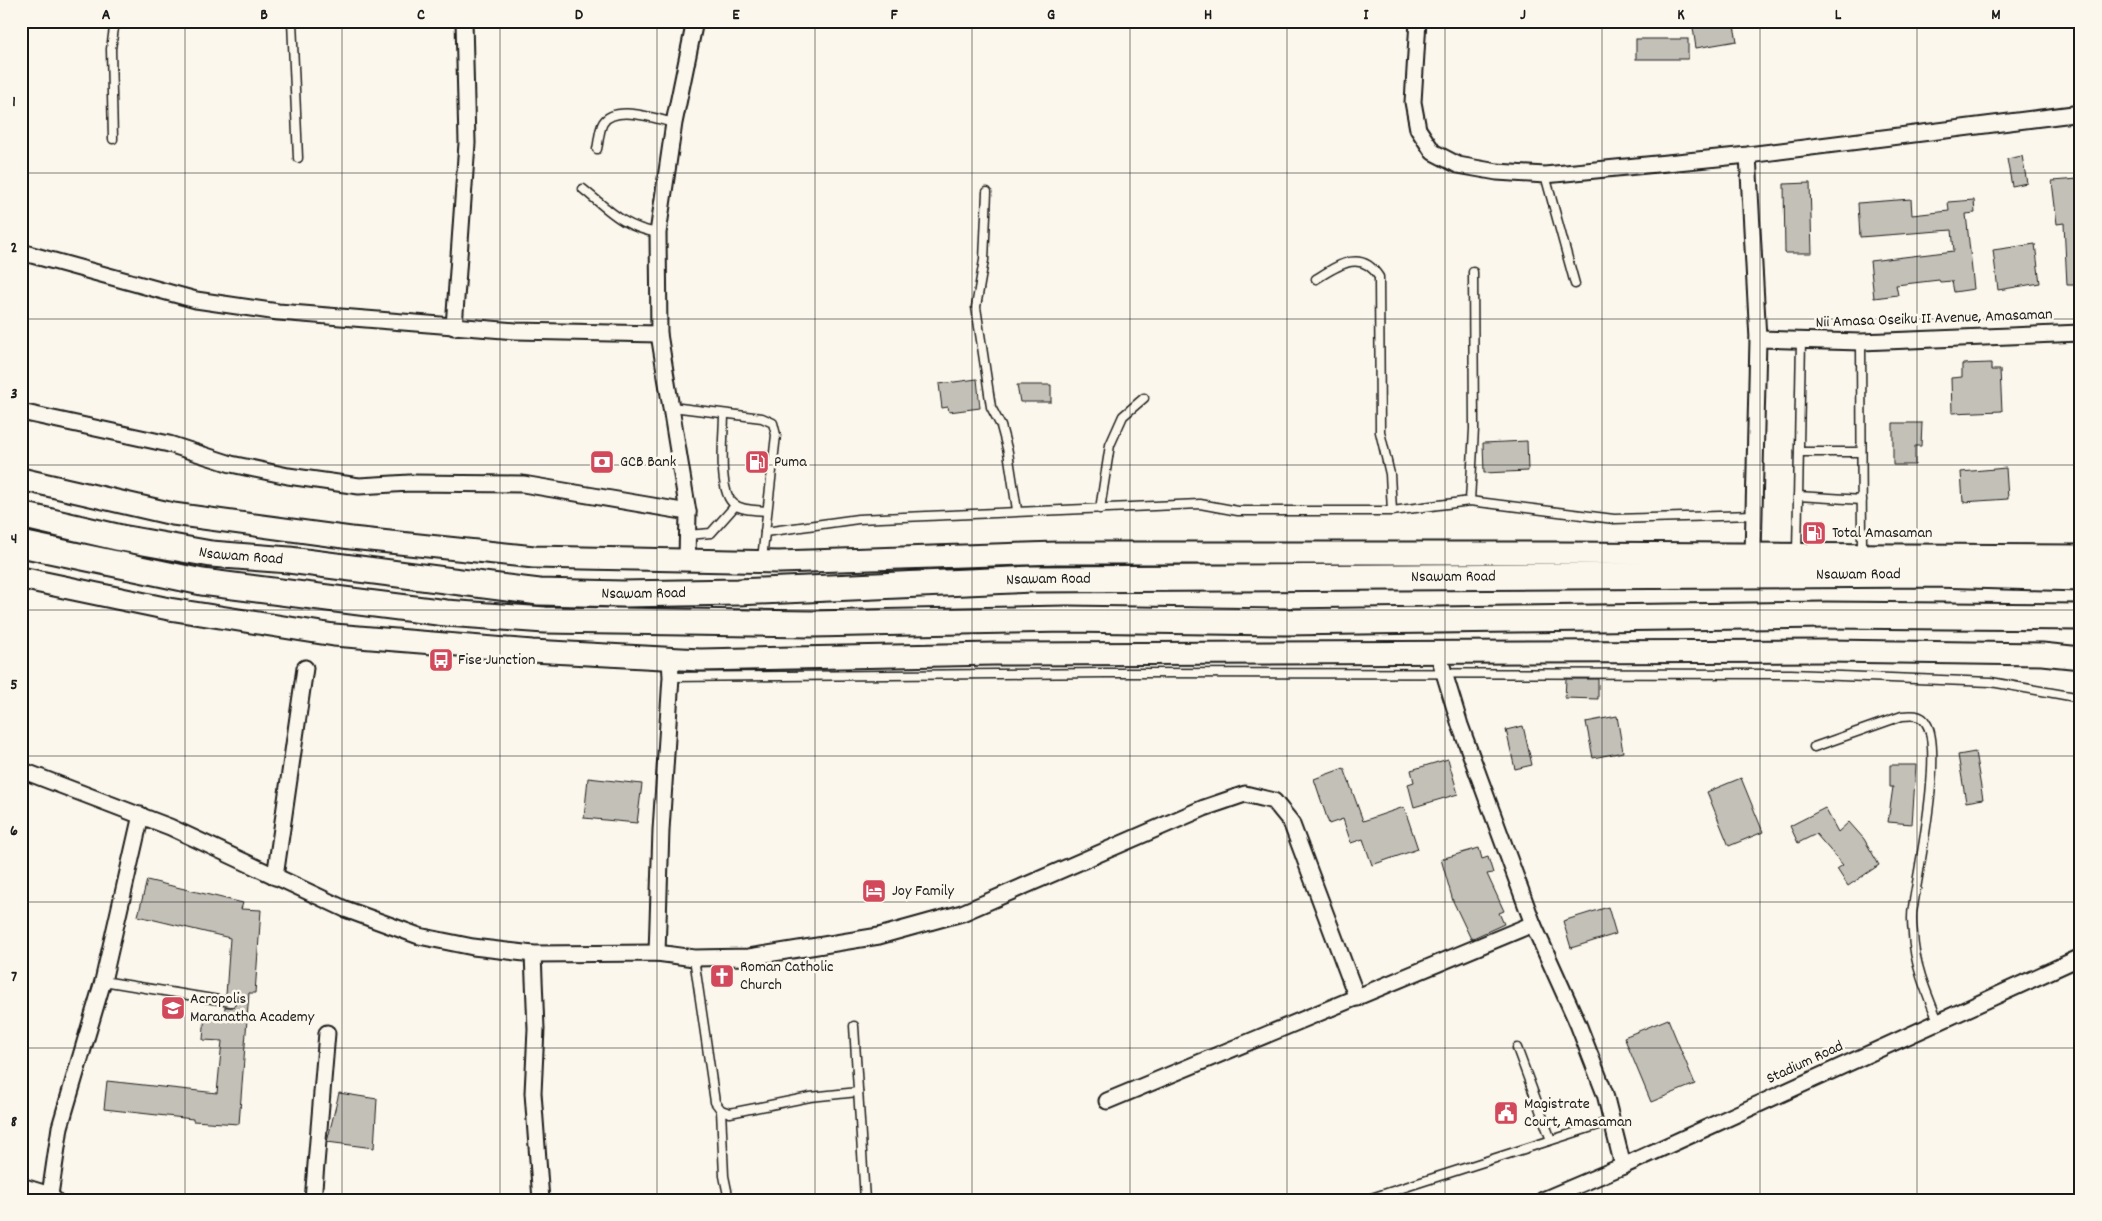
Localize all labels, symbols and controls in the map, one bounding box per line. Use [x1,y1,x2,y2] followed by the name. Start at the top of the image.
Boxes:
[102,4,111,27] text: A
[260,4,268,27] text: B
[417,4,425,27] text: C
[575,4,584,27] text: D
[732,4,740,27] text: E
[890,4,898,27] text: F
[1047,4,1055,27] text: G
[1204,4,1212,27] text: H
[1364,4,1370,27] text: I
[1520,4,1526,27] text: J
[1677,4,1685,27] text: K
[1835,4,1842,27] text: L
[1991,4,2001,27] text: M
[12,91,16,114] text: 1
[11,237,18,260] text: 2
[1815,303,2053,335] street label: Nii Amasa Oseiku II Avenue, Amasaman
[10,383,18,406] text: 3
[589,449,615,475] bank icon: GCB Bank
[744,449,770,475] fuel station icon: Puma
[620,451,676,474] place label: GCB Bank
[774,451,807,474] place label: Puma
[1801,520,1827,546] fuel station icon: Total Amasaman
[1832,522,1932,545] place label: Total Amasaman
[11,528,17,551] text: 4
[197,541,284,571] street label: Nsawam Road
[1816,563,1901,586] street label: Nsawam Road
[1411,565,1496,588] street label: Nsawam Road
[1006,567,1091,592] street label: Nsawam Road
[601,581,686,606] street label: Nsawam Road
[428,647,454,673] bus stop icon: Fise Junction
[458,649,535,672] place label: Fise Junction
[10,674,18,697] text: 5
[10,820,18,843] text: 6
[861,878,887,904] hotel icon: Joy Family
[892,880,954,903] place label: Joy Family
[740,956,833,997] place label: Roman Catholic Church
[709,963,735,989] church icon: Roman Catholic Church
[11,966,17,989] text: 7
[190,988,315,1029] place label: Acropolis Maranatha Academy
[160,995,186,1021] school or university icon: Acropolis Maranatha Academy
[1763,1035,1847,1091] street label: Stadium Road
[1524,1093,1632,1134] place label: Magistrate Court, Amasaman
[1493,1100,1519,1126] public building icon: Magistrate Court, Amasaman
[11,1111,18,1134] text: 8

